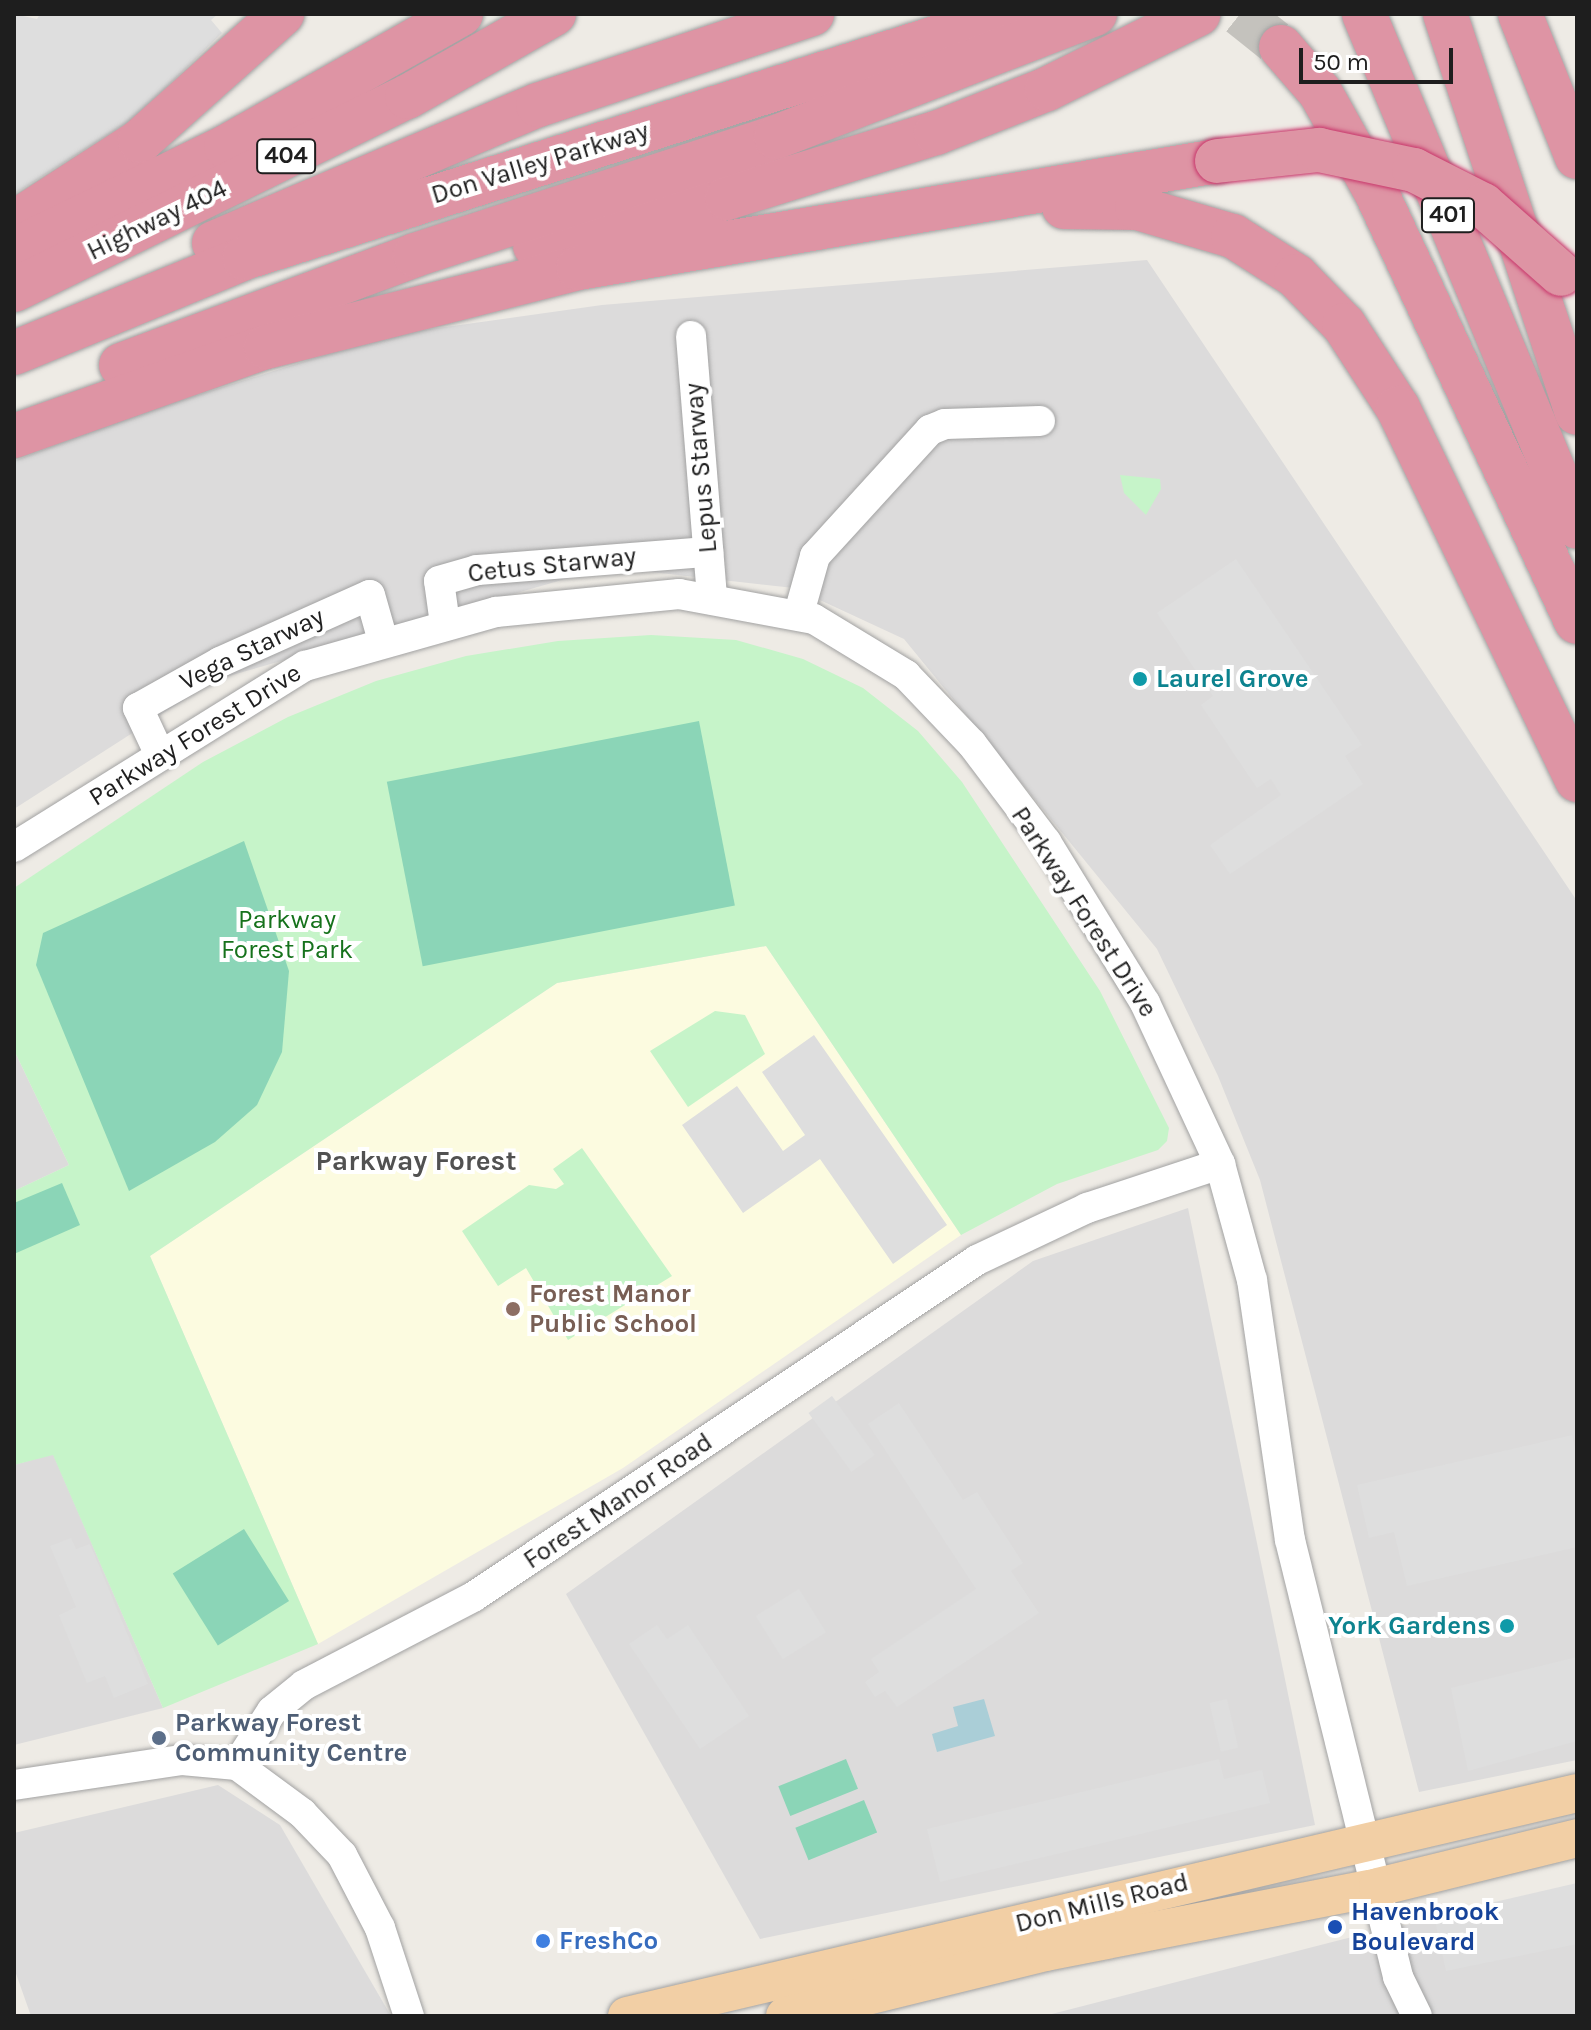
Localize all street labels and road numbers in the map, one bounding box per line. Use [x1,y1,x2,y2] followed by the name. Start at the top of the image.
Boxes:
[428,115,652,211] street label: Don Valley Parkway
[256,136,316,176] road number: 404
[82,173,232,267] street label: Highway 404
[1420,195,1476,235] road number: 401
[678,382,724,554] street label: Lepus Starway
[466,541,638,589] street label: Cetus Starway
[175,601,329,697] street label: Vega Starway
[83,657,307,813] street label: Parkway Forest Drive
[1004,801,1164,1023] street label: Parkway Forest Drive
[518,1426,718,1576] street label: Forest Manor Road
[1012,1866,1192,1940] street label: Don Mills Road

